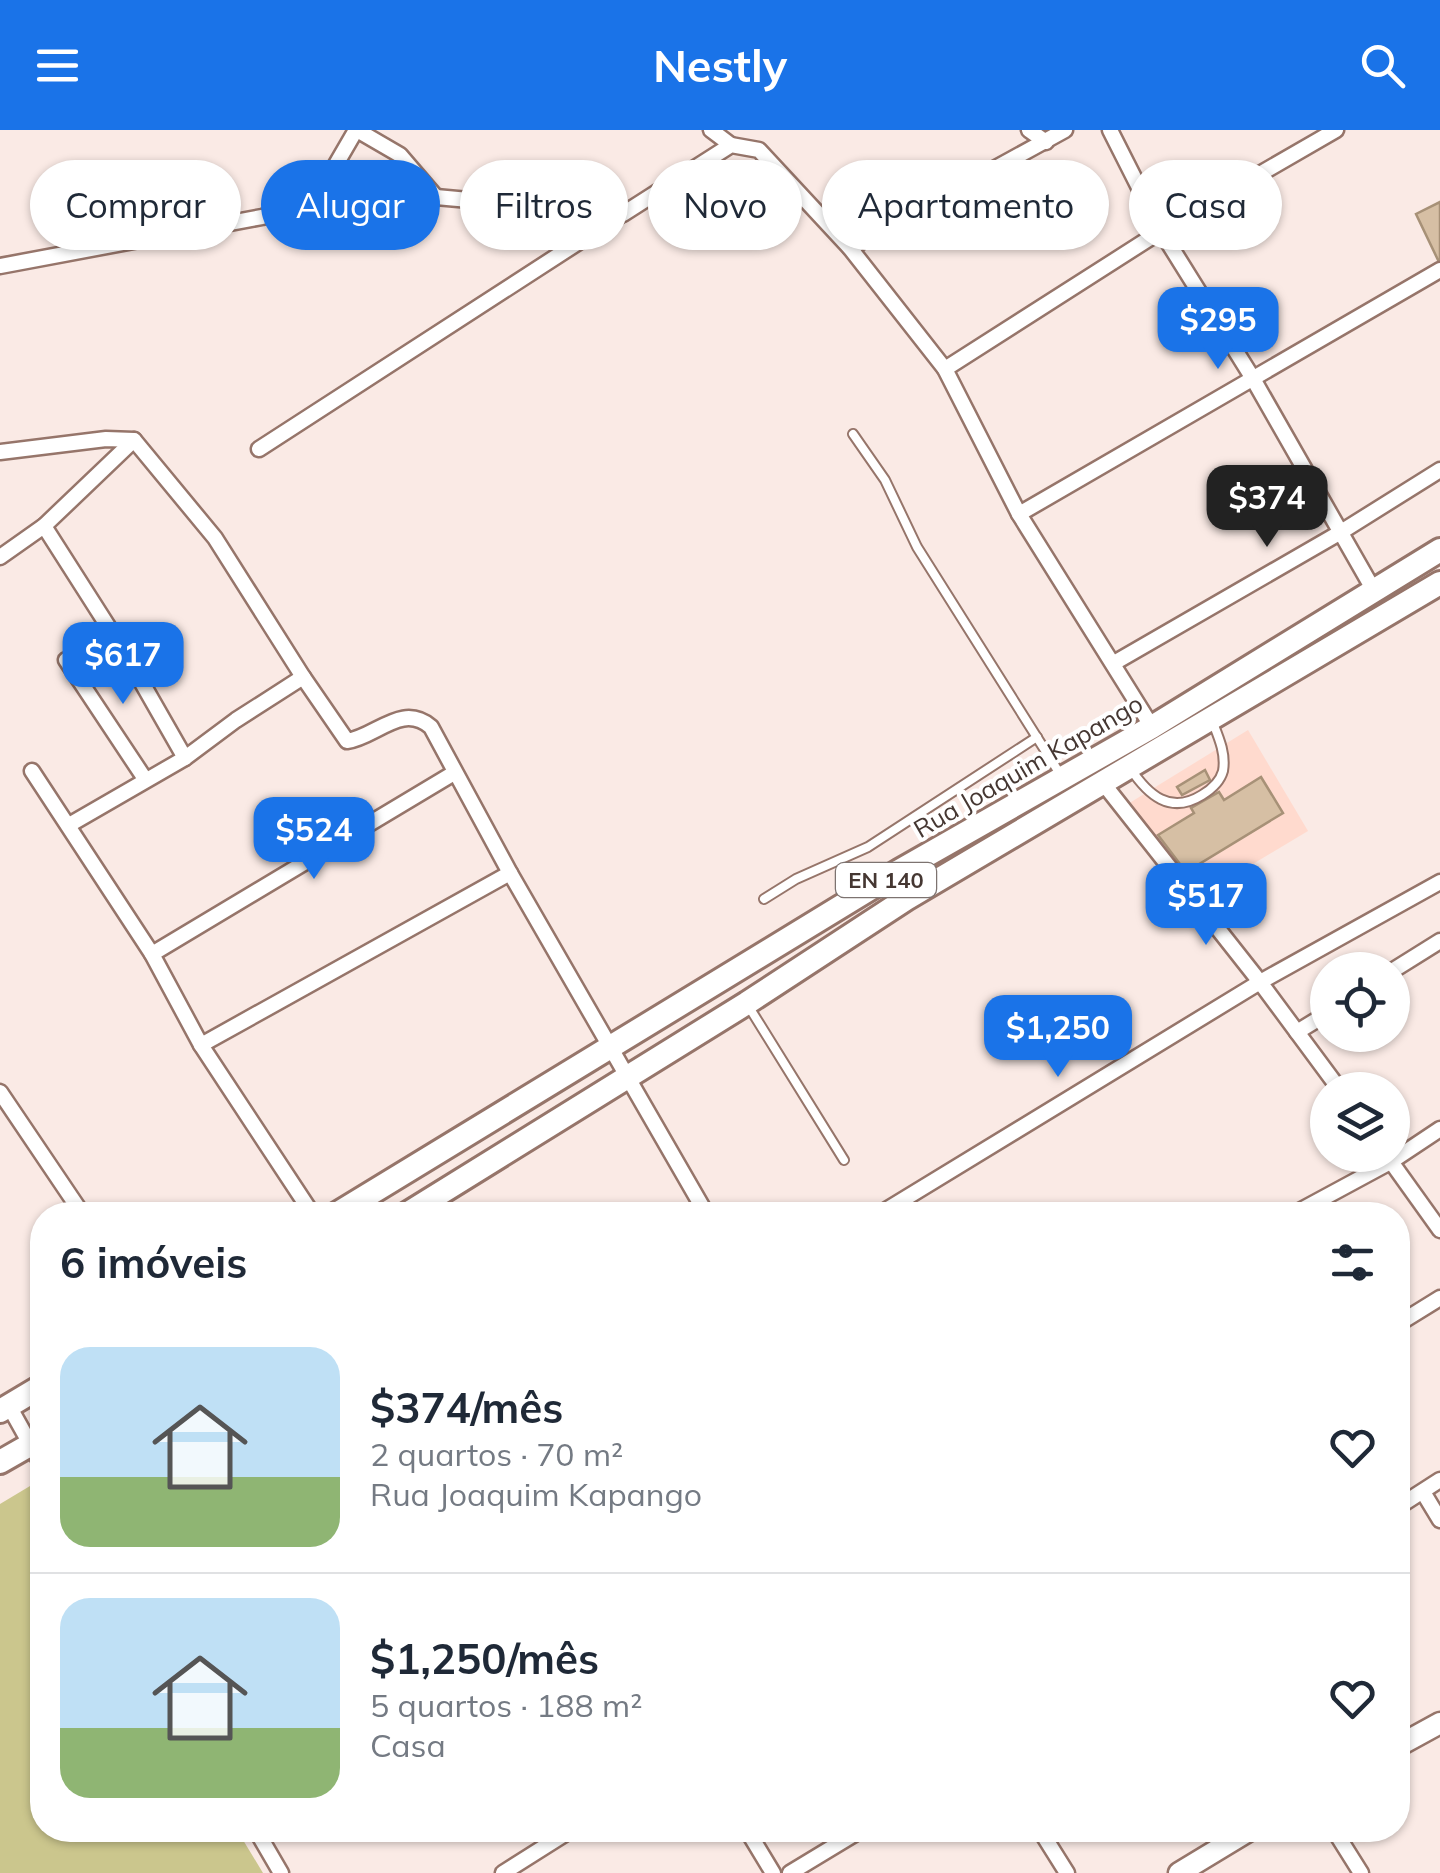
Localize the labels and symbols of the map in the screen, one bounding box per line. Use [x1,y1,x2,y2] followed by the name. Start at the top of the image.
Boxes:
[1159,287,1277,372] pin: $295
[1208,465,1326,550] pin: $374
[64,622,182,707] pin: $617
[908,687,1148,844] street label: Rua Joaquim Kapango
[255,797,373,882] pin: $524
[836,863,936,897] road number: EN 140
[1147,863,1265,948] pin: $517
[977,995,1139,1080] pin: $1,250

